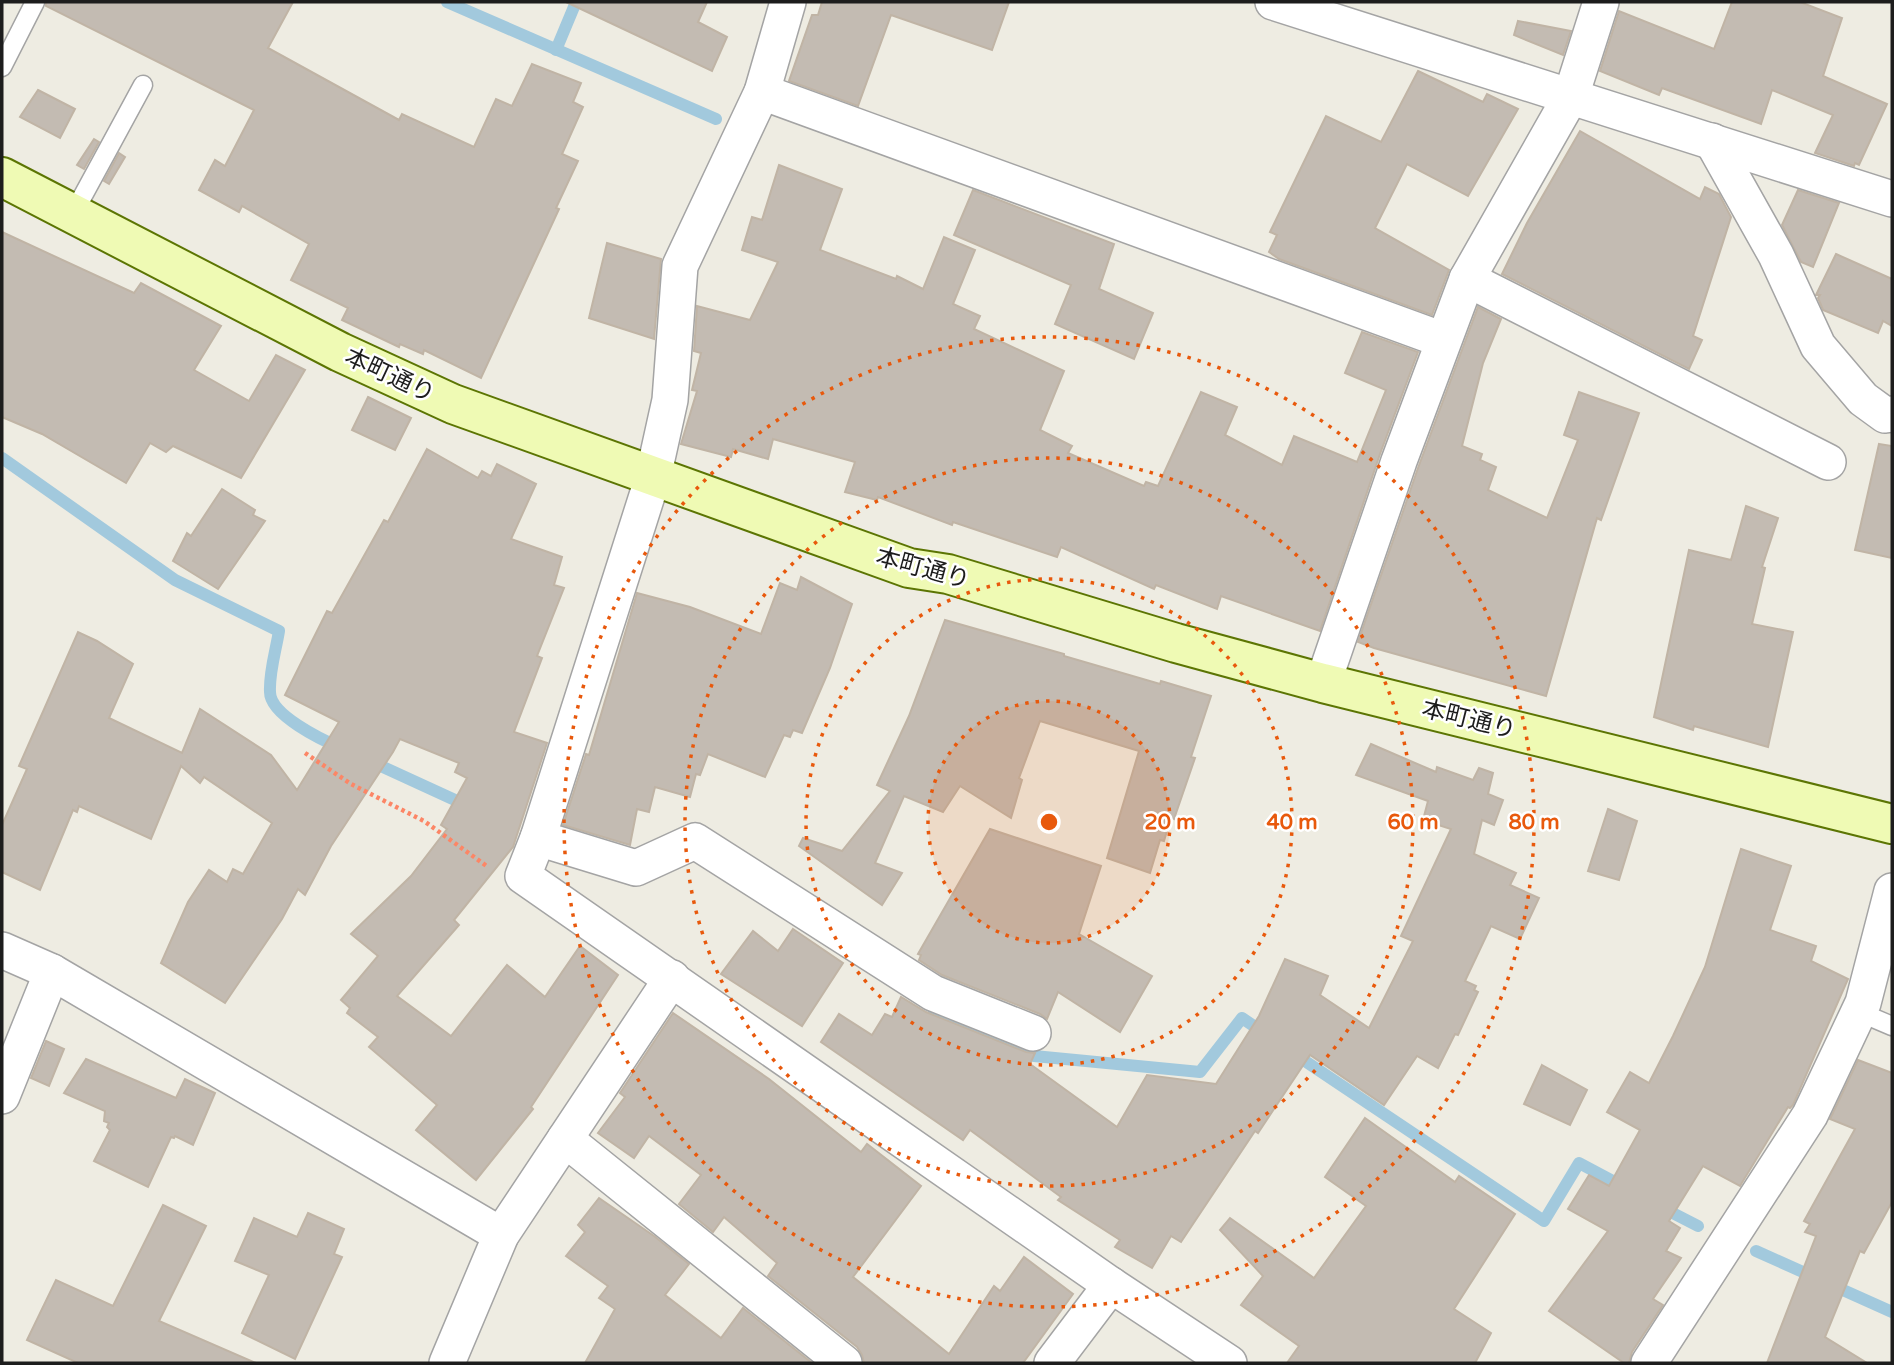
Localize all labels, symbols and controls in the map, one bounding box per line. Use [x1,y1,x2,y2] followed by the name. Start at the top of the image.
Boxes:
[340,342,439,409] street label: 本町通り
[873,542,973,595] street label: 本町通り
[1419,694,1519,745] street label: 本町通り
[1037,810,1061,834] centre of rings
[1144,810,1196,835] text: 20 m
[1266,810,1318,835] text: 40 m
[1387,810,1439,835] text: 60 m
[1508,810,1560,835] text: 80 m

